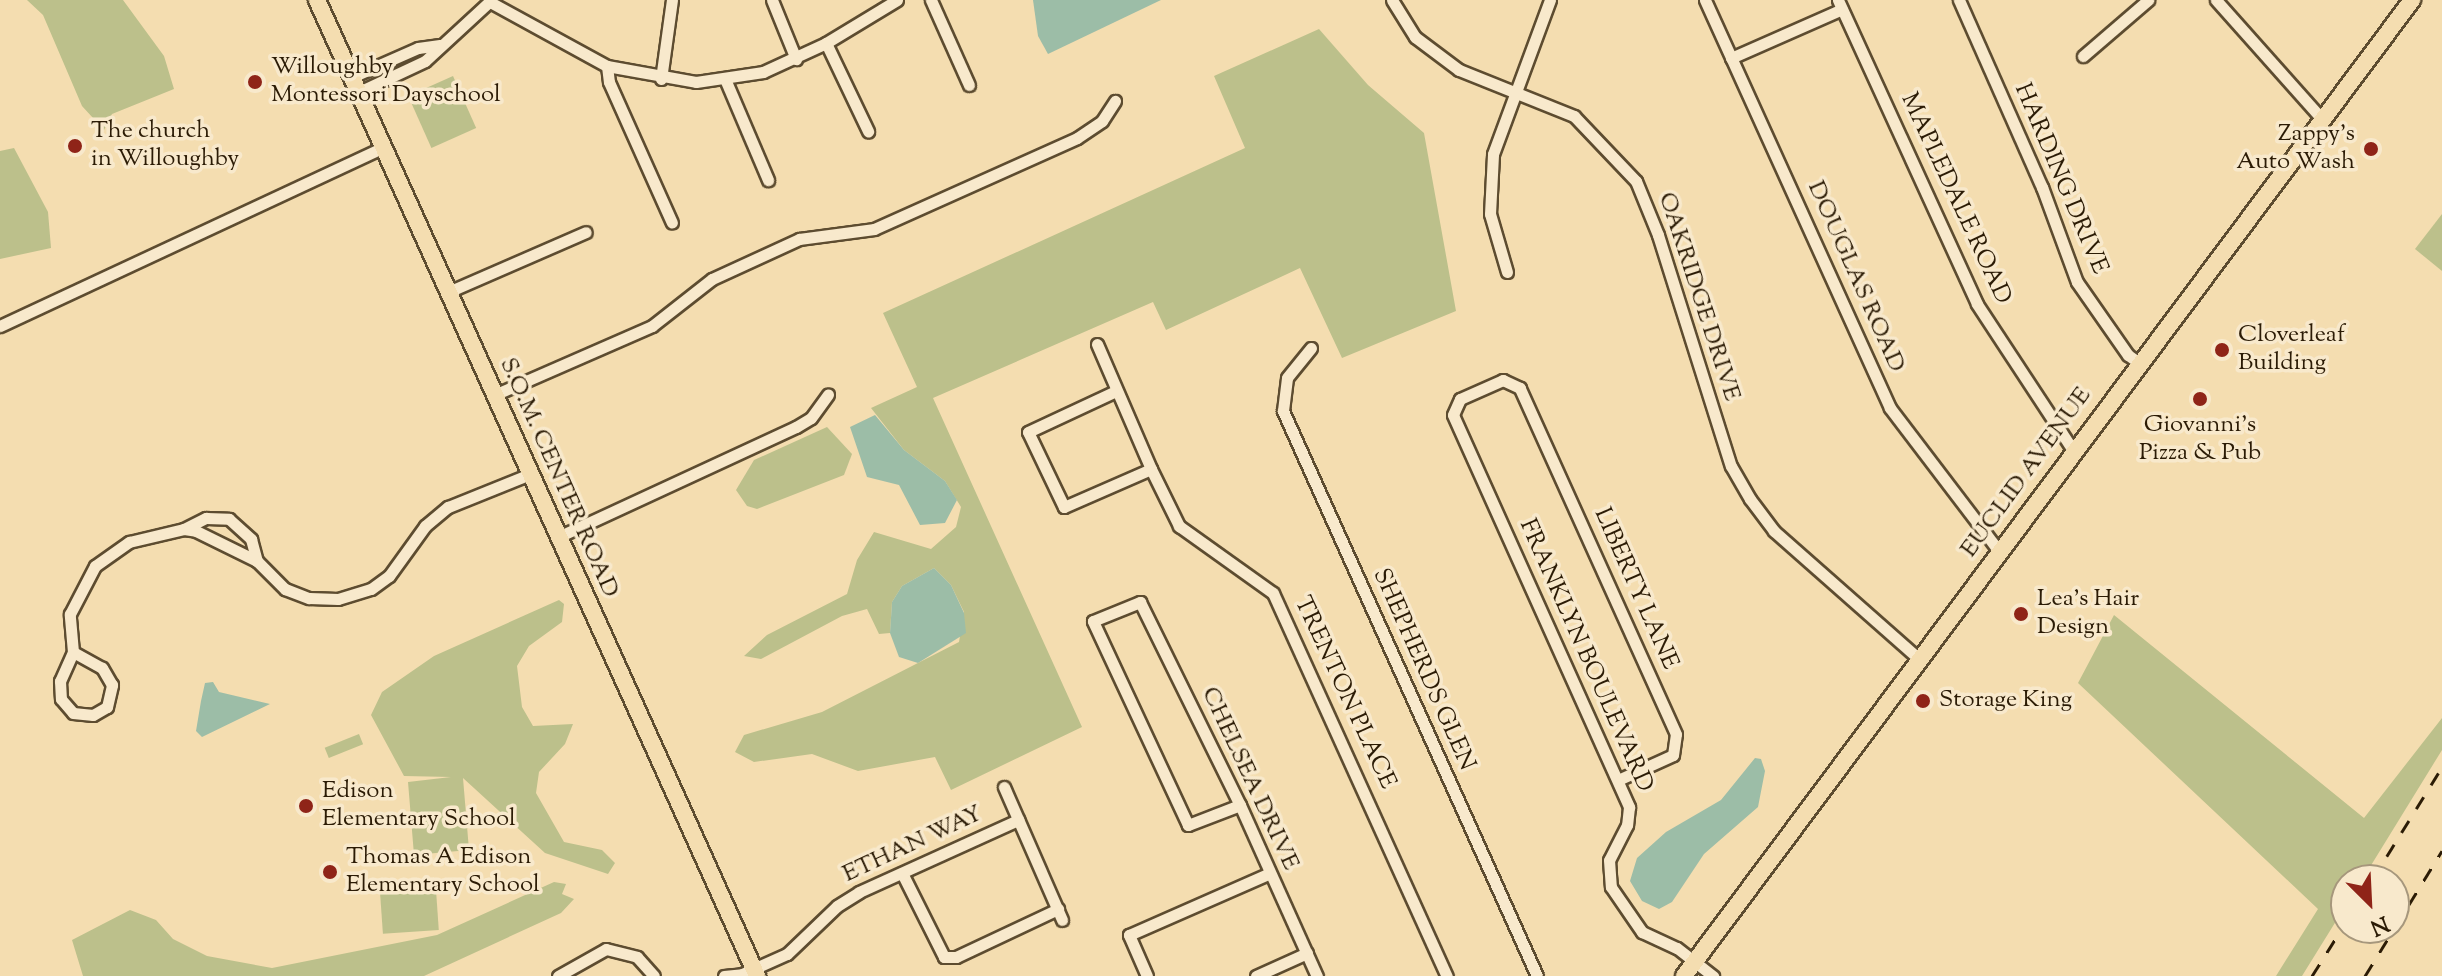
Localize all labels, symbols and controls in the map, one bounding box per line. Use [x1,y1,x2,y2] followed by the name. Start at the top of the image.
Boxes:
[271,54,501,110] place label: Willoughby Montessori Dayschool
[246,73,264,91] marker: Willoughby Montessori Dayschool
[2007,79,2113,279] street label: HARDING DRIVE
[1893,89,2017,309] street label: MAPLEDALE ROAD
[91,118,239,174] place label: The church in Willoughby
[2236,121,2355,177] place label: Zappy's Auto Wash
[66,137,84,155] marker: The church in Willoughby
[2362,140,2380,158] marker: Zappy's Auto Wash
[1800,177,1910,377] street label: DOUGLAS ROAD
[1651,189,1745,405] street label: OAKRIDGE DRIVE
[2238,322,2345,378] place label: Cloverleaf Building
[2213,341,2231,359] marker: Cloverleaf Building
[492,354,624,602] street label: S.O.M. CENTER ROAD
[1956,382,2098,564] street label: EUCLID AVENUE
[2191,390,2209,408] marker: Giovanni's Pizza & Pub
[2139,412,2261,468] place label: Giovanni's Pizza & Pub
[1587,504,1683,674] street label: LIBERTY LANE
[1512,515,1658,797] street label: FRANKLYN BOULEVARD
[1365,564,1481,776] street label: SHEPHERDS GLEN
[2037,586,2139,642] place label: Lea's Hair Design
[1287,592,1401,794] street label: TRENTON PLACE
[2012,605,2030,623] marker: Lea's Hair Design
[1194,683,1304,875] street label: CHELSEA DRIVE
[1939,687,2072,715] place label: Storage King
[1914,692,1932,710] marker: Storage King
[322,778,516,834] place label: Edison Elementary School
[297,797,315,815] marker: Edison Elementary School
[839,800,987,890] street label: ETHAN WAY
[346,844,540,900] place label: Thomas A Edison Elementary School
[321,863,339,881] marker: Thomas A Edison Elementary School
[2330,864,2410,944] north arrow
[2364,906,2393,942] text: N

